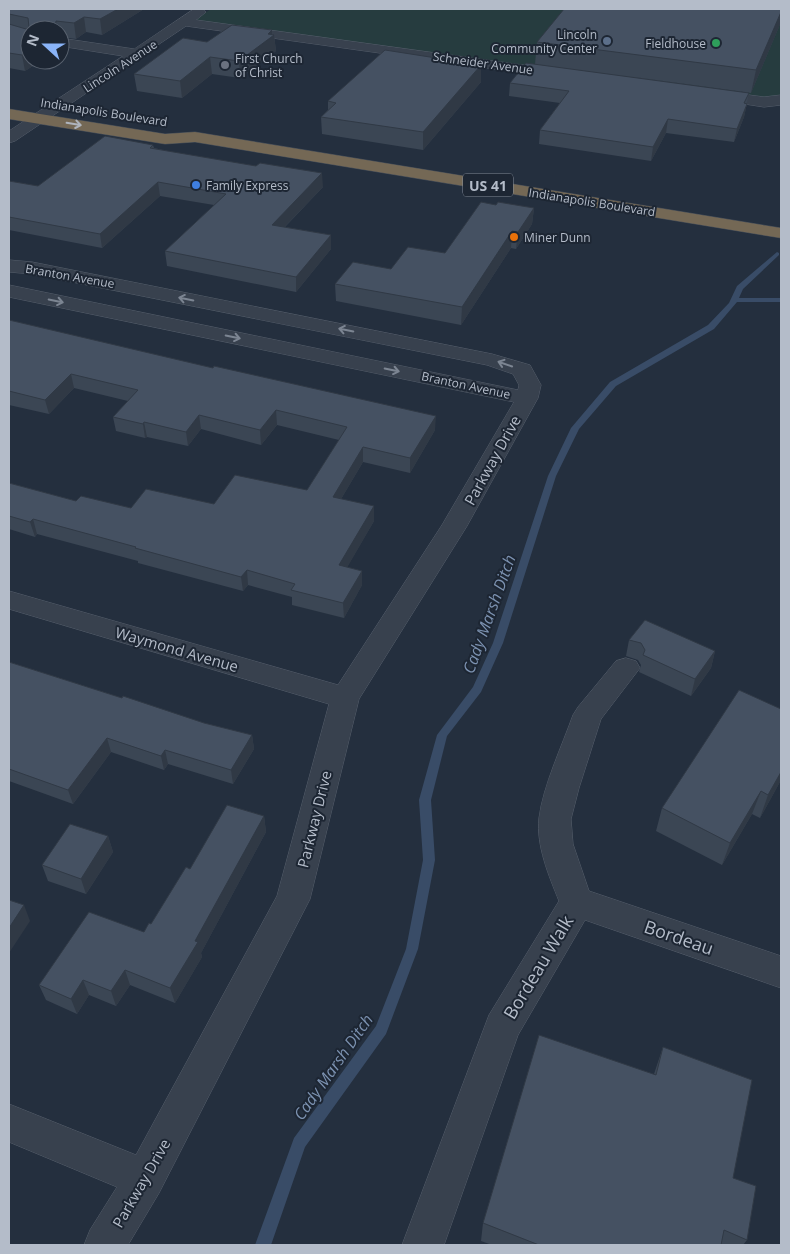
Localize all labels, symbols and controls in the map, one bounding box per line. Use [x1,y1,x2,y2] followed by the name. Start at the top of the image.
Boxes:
[20,20,70,70] north arrow
[491,26,597,57] place label: Lincoln Community Center
[21,31,43,49] text: N
[601,35,613,47] marker: Lincoln Community Center
[645,35,706,52] place label: Fieldhouse
[80,36,160,96] street label: Lincoln Avenue
[710,37,722,49] marker: Fieldhouse
[432,48,534,78] street label: Schneider Avenue
[235,50,303,81] place label: First Church of Christ
[219,59,231,71] marker: First Church of Christ
[39,94,169,130] street label: Indianapolis Boulevard
[66,120,82,130] one-way arrow
[463,174,513,196] road number: US 41
[206,177,289,194] place label: Family Express
[190,179,202,191] marker: Family Express
[527,184,657,220] street label: Indianapolis Boulevard
[524,229,591,246] place label: Miner Dunn
[508,231,520,243] marker: Miner Dunn
[24,260,116,292] street label: Branton Avenue
[179,293,195,303] one-way arrow
[48,297,64,306] one-way arrow
[338,325,354,335] one-way arrow
[224,333,240,342] one-way arrow
[497,359,513,368] one-way arrow
[384,366,400,375] one-way arrow
[420,367,512,403] street label: Branton Avenue
[459,412,525,508] street label: Parkway Drive
[457,552,521,676] water label: Cady Marsh Ditch
[113,622,241,676] street label: Waymond Avenue
[292,768,336,870] street label: Parkway Drive
[498,910,579,1023] street label: Bordeau Walk
[641,914,717,960] street label: Bordeau
[288,1010,378,1124] water label: Cady Marsh Ditch
[107,1135,175,1231] street label: Parkway Drive

